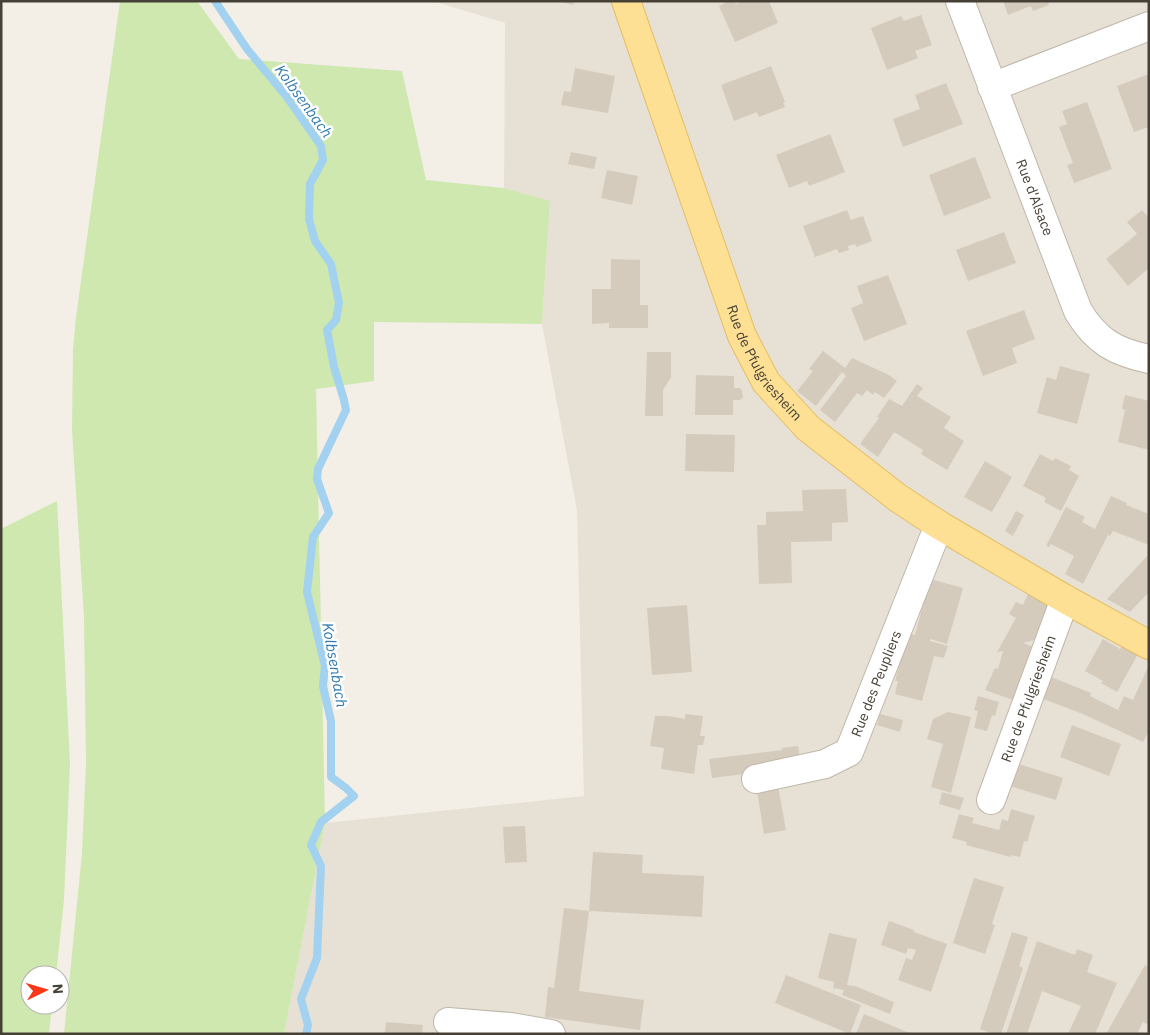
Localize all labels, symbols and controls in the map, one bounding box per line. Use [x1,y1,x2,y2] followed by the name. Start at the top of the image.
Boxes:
[271,61,337,141] water label: Kolbsenbach
[1012,156,1058,238] street label: Rue d'Alsace
[723,302,806,425] street label: Rue de Pfulgriesheim
[318,621,352,709] water label: Kolbsenbach
[847,628,905,739] street label: Rue des Peupliers
[997,633,1060,765] street label: Rue de Pfulgriesheim
[20,965,70,1015] north arrow
[49,983,67,995] text: N

